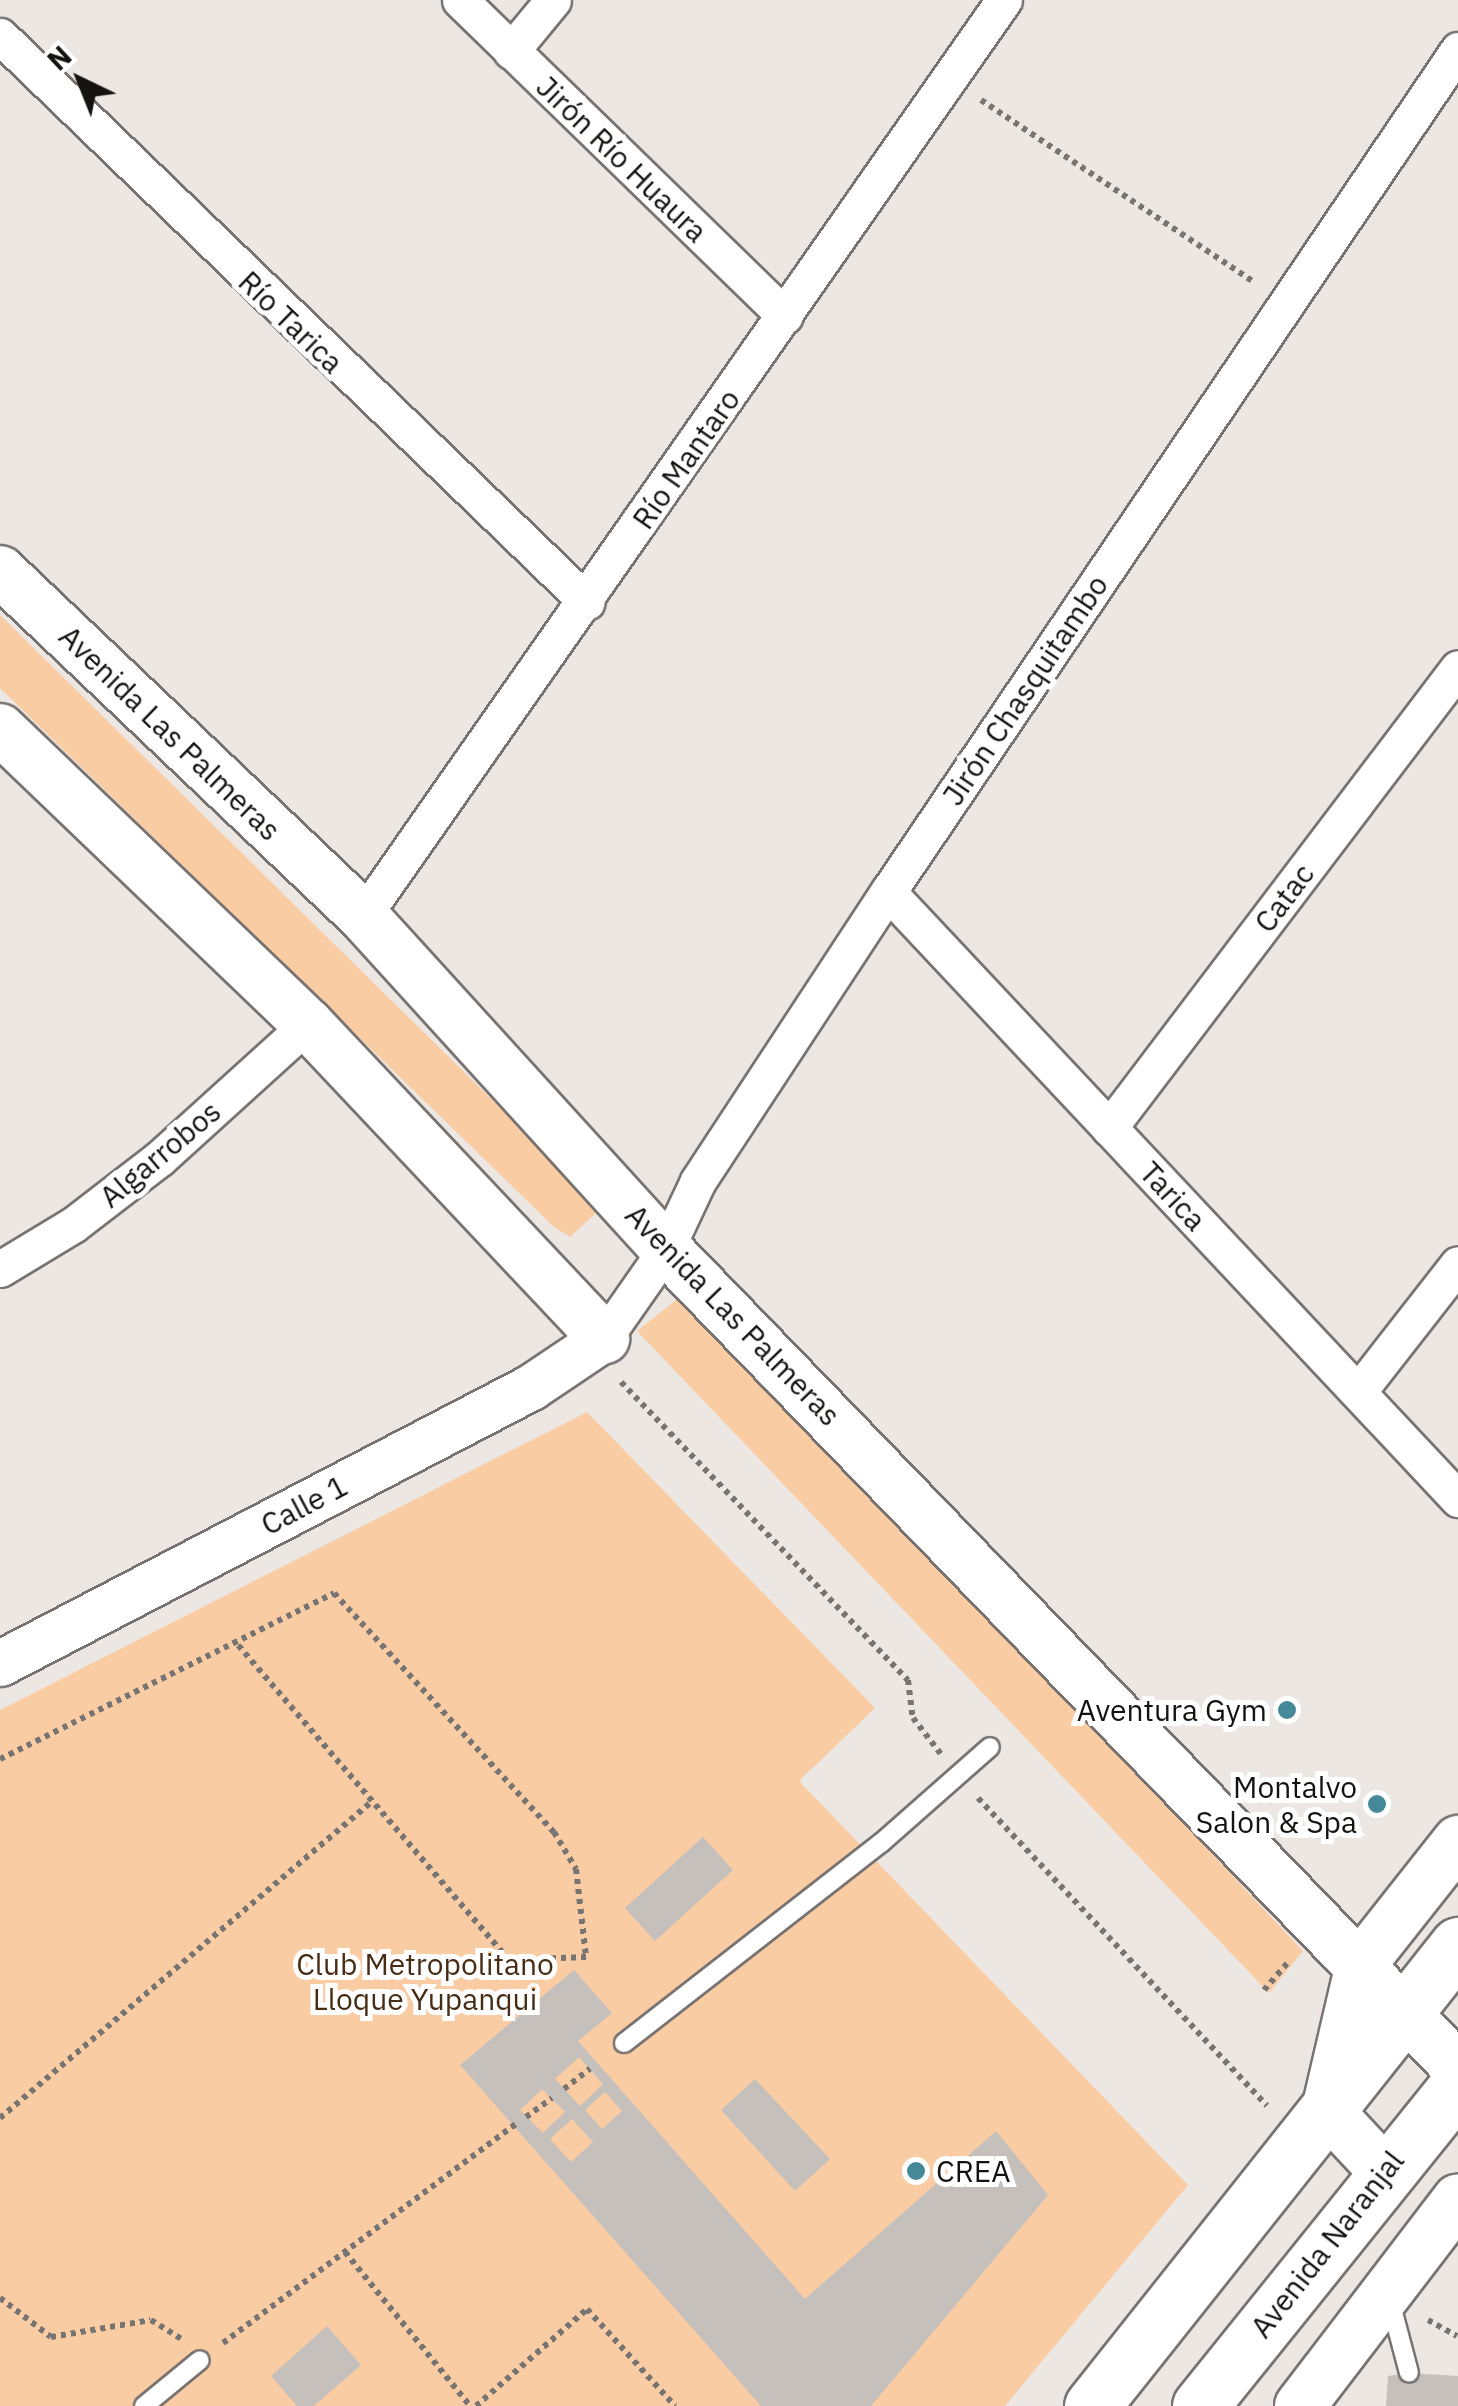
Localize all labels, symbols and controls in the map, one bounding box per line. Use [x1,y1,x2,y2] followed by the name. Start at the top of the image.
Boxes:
[30,30,130,130] north arrow
[39,37,79,78] text: N
[529,68,715,250] street label: Jirón Río Huaura
[231,263,351,381] street label: Río Tarica
[625,382,747,536] street label: Río Mantaro
[935,568,1115,812] street label: Jirón Chasquitambo
[52,618,288,848] street label: Avenida Las Palmeras
[1247,857,1321,939] street label: Catac
[92,1093,228,1215] street label: Algarrobos
[1132,1154,1214,1238] street label: Tarica
[618,1197,848,1433] street label: Avenida Las Palmeras
[255,1467,353,1543] street label: Calle 1
[1077,1692,1267,1728] place label: Aventura Gym
[1276,1699,1298,1721] marker: Aventura Gym
[1196,1769,1357,1840] place label: Montalvo Salon & Spa
[1366,1793,1388,1815] marker: Montalvo Salon & Spa
[296,1946,554,2016] park label: Club Metropolitano Lloque Yupanqui
[1243,2143,1411,2345] street label: Avenida Naranjal
[936,2153,1011,2189] place label: CREA
[905,2160,927,2182] marker: CREA

